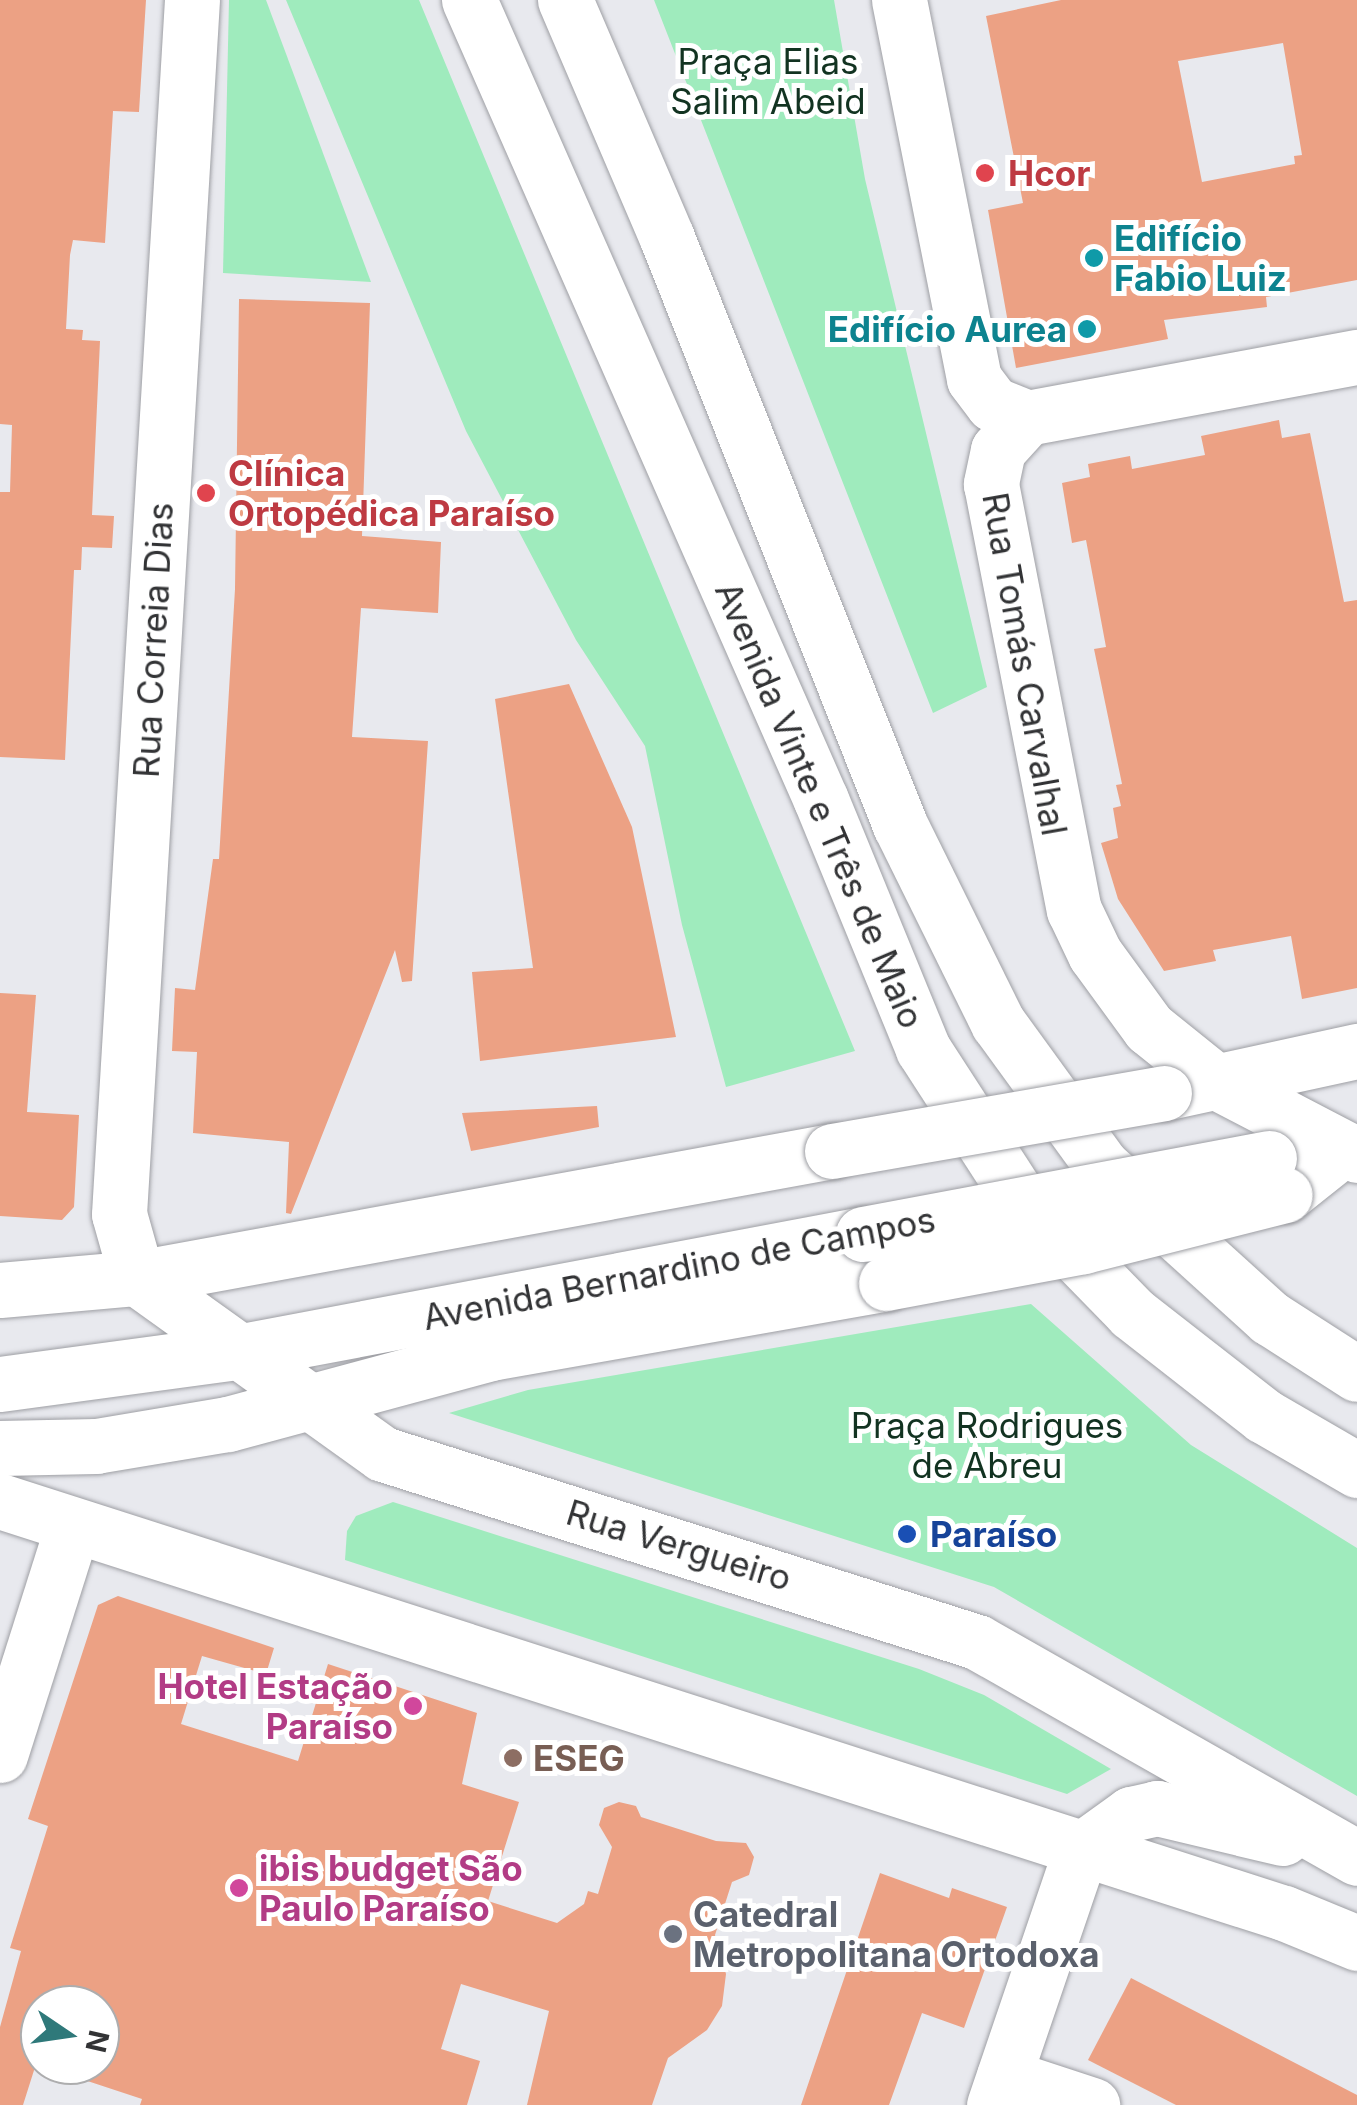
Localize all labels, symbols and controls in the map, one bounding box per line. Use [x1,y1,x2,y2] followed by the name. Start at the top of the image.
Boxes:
[670,40,866,122] park label: Praça Elias Salim Abeid
[1008,152,1090,194] place label: Hcor
[972,160,998,186] marker: Hcor
[1114,217,1287,299] place label: Edifício Fabio Luiz
[1083,247,1105,269] marker: Edifício Fabio Luiz
[828,308,1067,350] place label: Edifício Aurea
[1076,318,1098,340] marker: Edifício Aurea
[228,452,555,534] place label: Clínica Ortopédica Paraíso
[193,480,219,506] marker: Clínica Ortopédica Paraíso
[974,489,1076,839] street label: Rua Tomás Carvalhal
[125,501,181,779] street label: Rua Correia Dias
[707,576,933,1034] street label: Avenida Vinte e Três de Maio
[419,1198,939,1338] street label: Avenida Bernardino de Campos
[851,1404,1123,1486] park label: Praça Rodrigues de Abreu
[562,1491,796,1599] street label: Rua Vergueiro
[930,1513,1057,1555] place label: Paraíso
[894,1521,920,1547] marker: Paraíso
[157,1665,393,1747] place label: Hotel Estação Paraíso
[402,1695,424,1717] marker: Hotel Estação Paraíso
[533,1737,625,1779] place label: ESEG
[502,1747,524,1769] marker: ESEG
[259,1847,523,1929] place label: ibis budget São Paulo Paraíso
[228,1877,250,1899] marker: ibis budget São Paulo Paraíso
[693,1893,1100,1975] place label: Catedral Metropolitana Ortodoxa
[662,1923,684,1945] marker: Catedral Metropolitana Ortodoxa
[20,1985,120,2085] north arrow
[78,2027,116,2056] text: N

